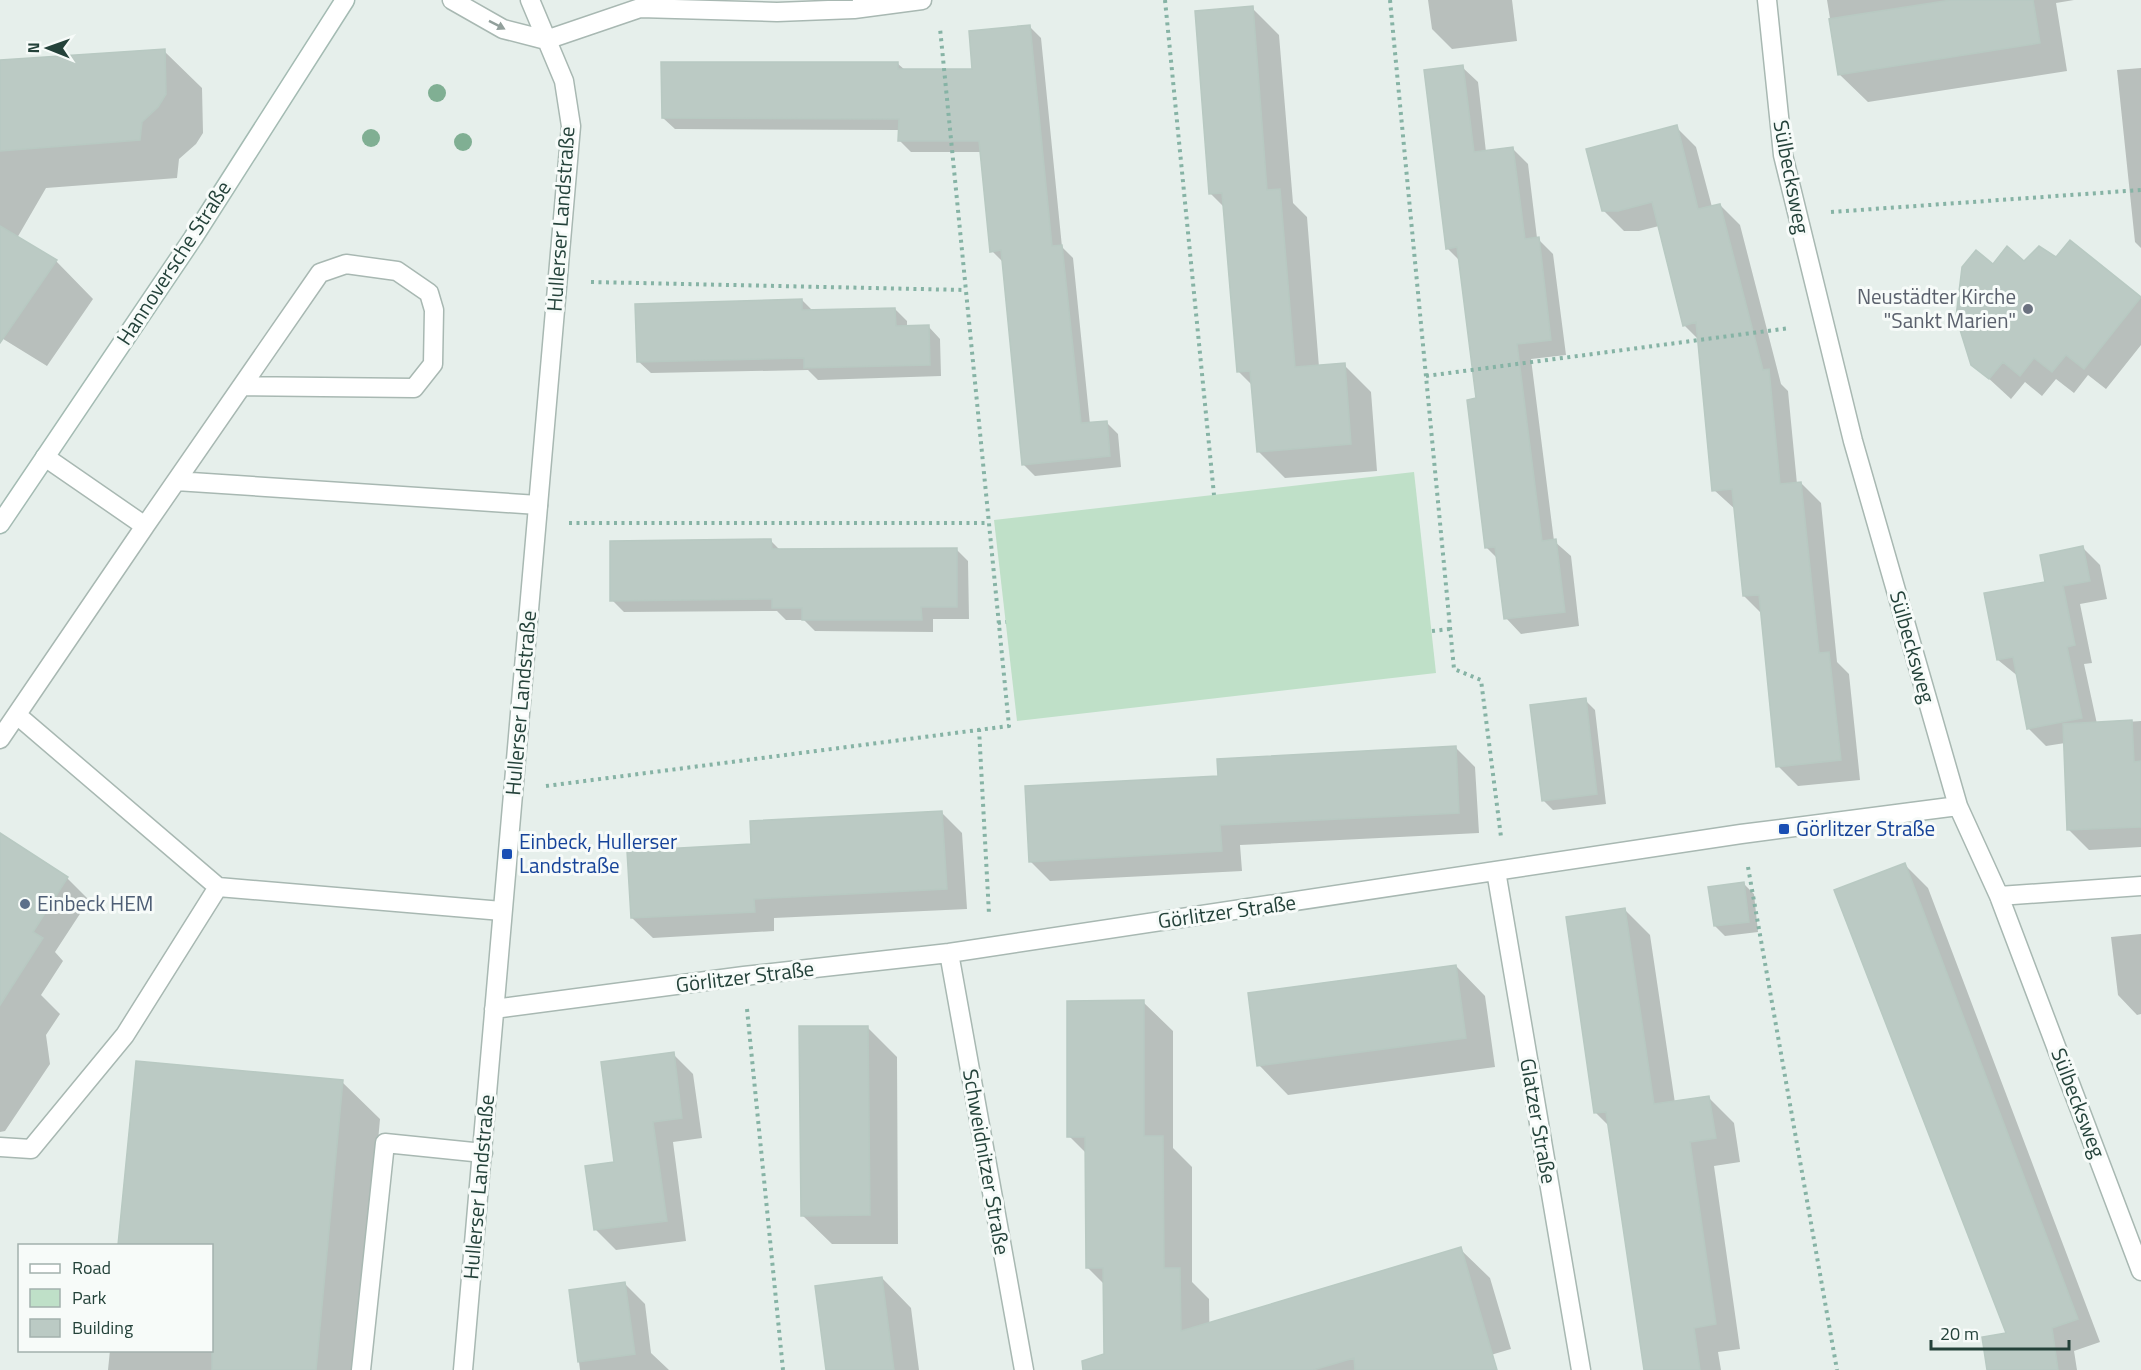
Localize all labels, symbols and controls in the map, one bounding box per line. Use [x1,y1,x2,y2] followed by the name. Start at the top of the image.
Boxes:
[18,18,78,78] north arrow
[488,21,505,30] one-way arrow
[21,42,45,53] text: N
[1765,117,1819,237] street label: Sülbecksweg
[538,125,582,313] street label: Hullerser Landstraße
[108,174,238,351] street label: Hannoversche Straße
[1857,280,2016,336] place label: Neustädter Kirche "Sankt Marien"
[2021,302,2035,316] marker: Neustädter Kirche "Sankt Marien"
[1882,587,1944,707] street label: Sülbecksweg
[496,609,544,797] street label: Hullerser Landstraße
[1796,812,1935,844] place label: Görlitzer Straße
[1777,822,1791,836] marker: Görlitzer Straße
[519,825,677,881] place label: Einbeck, Hullerser Landstraße
[500,847,514,861] marker: Einbeck, Hullerser Landstraße
[1156,885,1298,937] street label: Görlitzer Straße
[37,887,153,919] place label: Einbeck HEM
[18,897,32,911] marker: Einbeck HEM
[674,952,816,1000] street label: Görlitzer Straße
[2043,1043,2115,1162] street label: Sülbecksweg
[1512,1056,1566,1186] street label: Glatzer Straße
[955,1066,1019,1257] street label: Schweidnitzer Straße
[454,1093,502,1281] street label: Hullerser Landstraße
[18,1244,213,1352] legend
[72,1254,111,1281] text: Road
[72,1284,107,1311] text: Park
[1931,1313,2069,1351] scale bar
[72,1314,133,1341] text: Building
[1940,1320,1979,1347] text: 20 m

